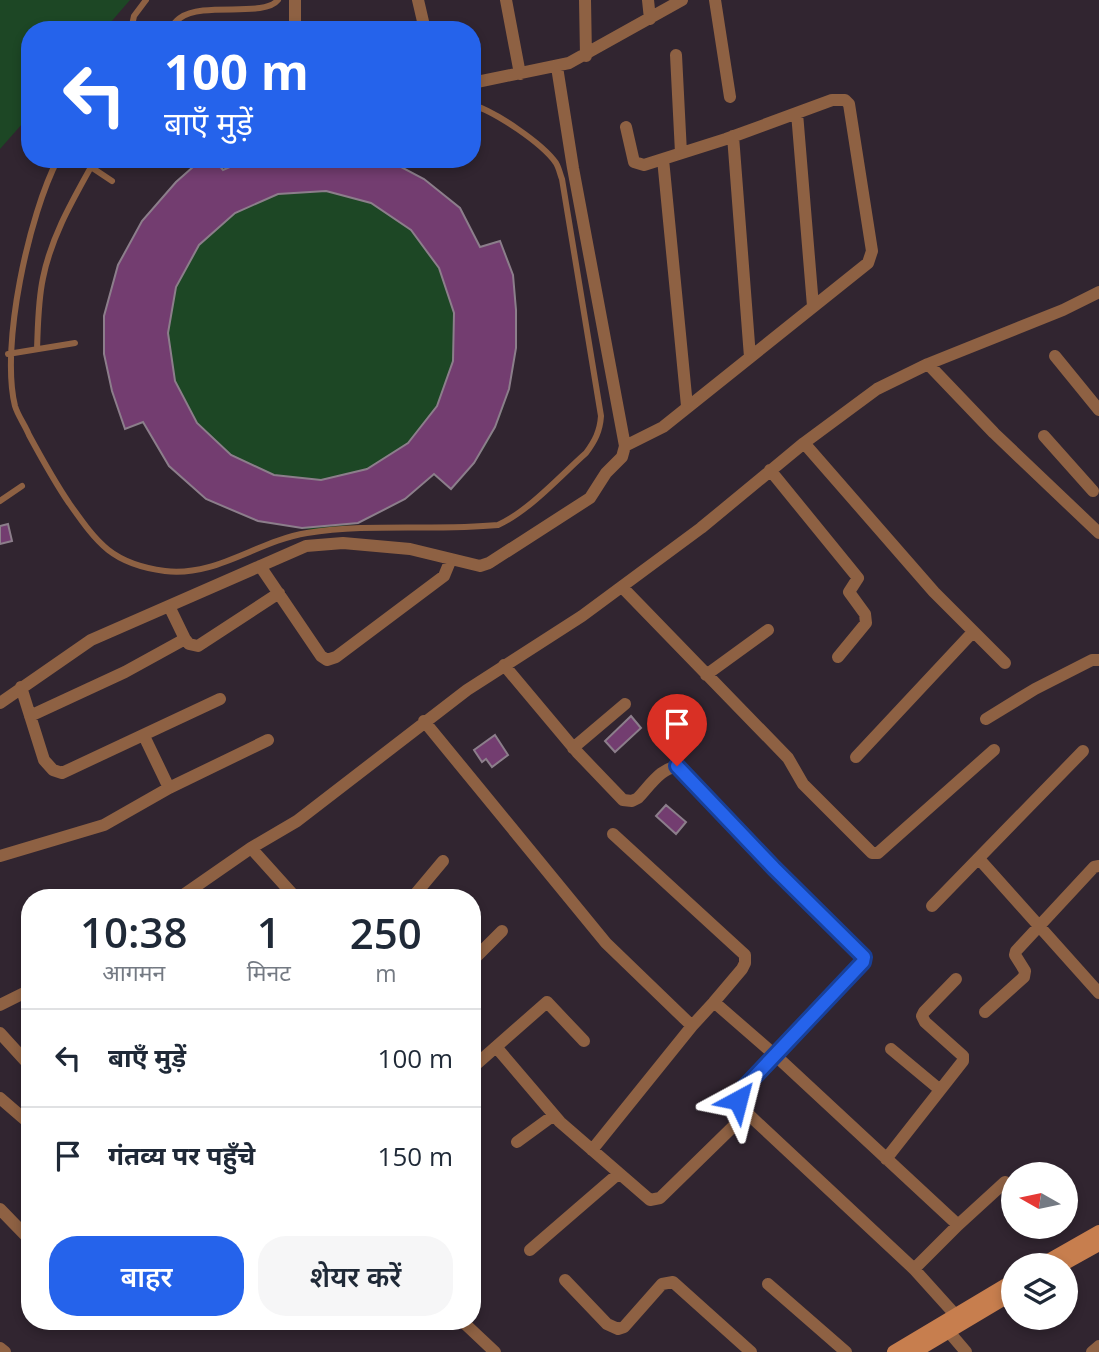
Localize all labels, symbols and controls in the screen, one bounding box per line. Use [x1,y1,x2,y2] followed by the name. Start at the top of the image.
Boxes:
[164,38,309,104] text: 100 m
[49,49,140,140] icon: left
[164,101,253,144] text: बाएँ मुड़ें
[647,694,707,766] pin
[658,705,696,743] icon: arrive
[80,903,188,960] text: 10:38
[257,903,281,960] text: 1
[350,904,422,961] text: 250
[102,956,165,988] text: आगमन
[247,956,291,988] text: मिनट
[375,957,397,989] text: m
[49,1039,87,1077] icon: left
[108,1039,186,1075] text: बाएँ मुड़ें
[378,1040,453,1076] text: 100 m
[701,1063,775,1137] position arrow
[49,1137,87,1175] icon: arrive
[108,1137,255,1173] text: गंतव्य पर पहुँचे
[378,1138,453,1174] text: 150 m
[1001,1162,1078,1239] north arrow
[1001,1162,1078,1330] map controls
[49,1236,244,1316] button: बाहर
[258,1236,453,1316] button: शेयर करें
[1001,1253,1078,1330] button: layers

